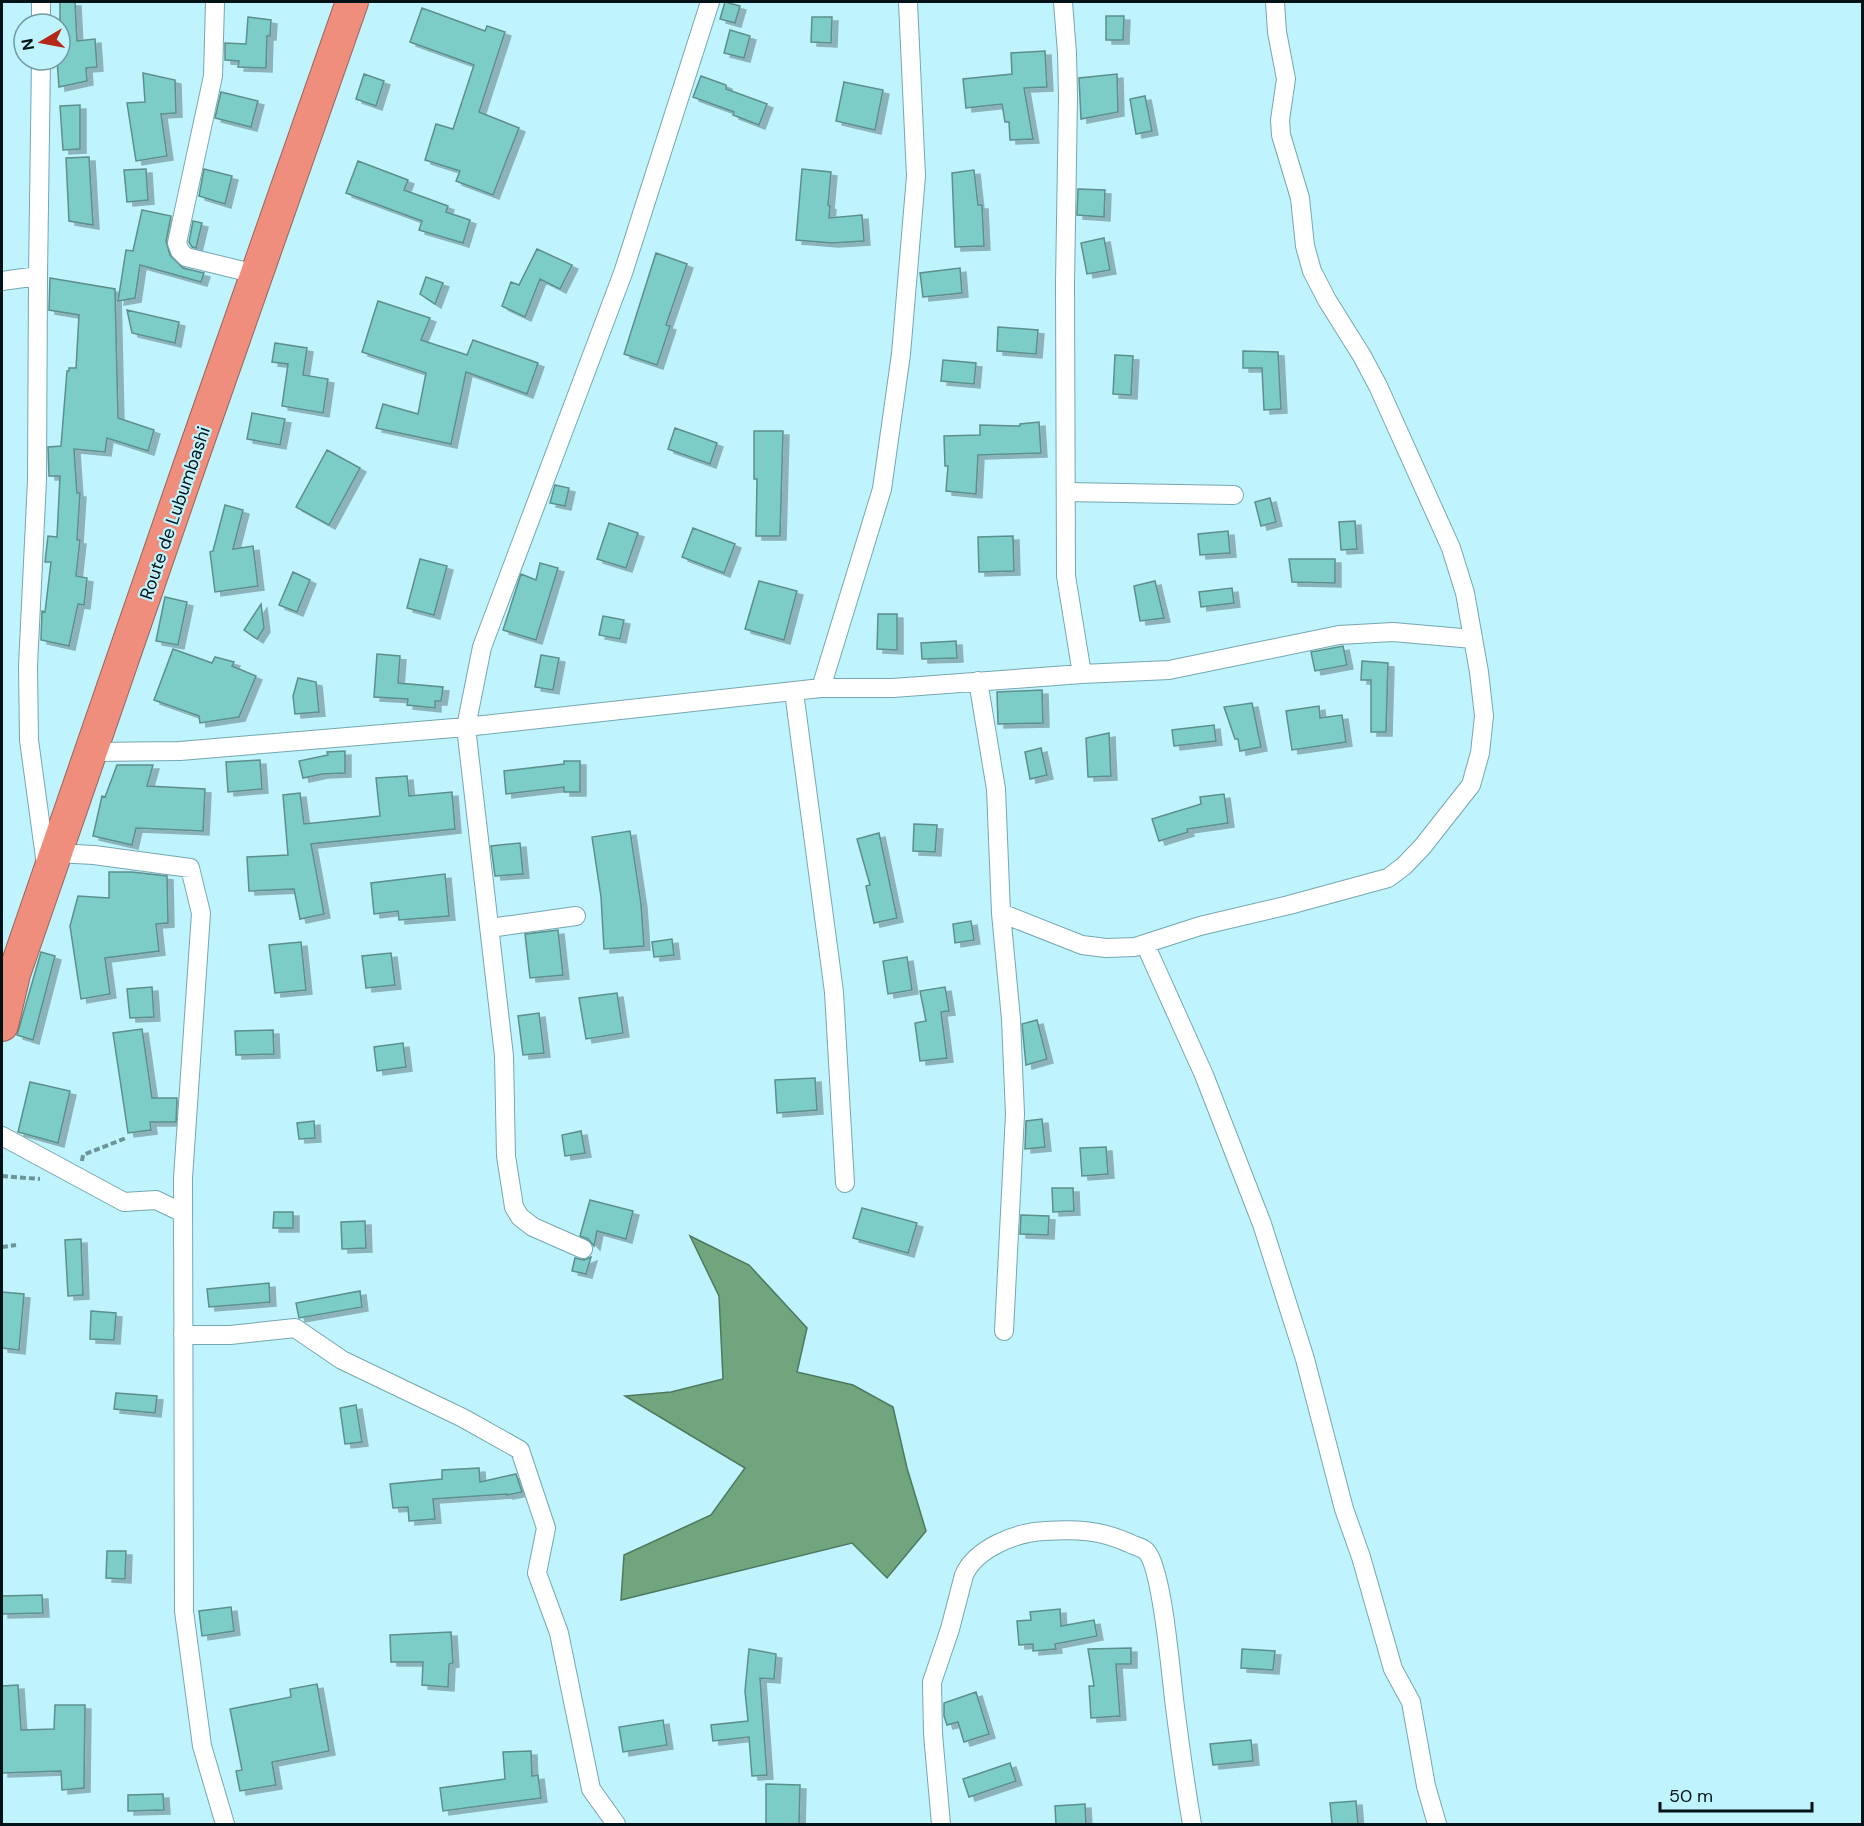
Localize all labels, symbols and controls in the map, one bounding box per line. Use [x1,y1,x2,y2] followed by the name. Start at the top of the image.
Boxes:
[12,12,72,72] north arrow
[16,37,39,52] text: N
[134,423,216,603] street label: Route de Lubumbashi
[1660,1775,1812,1813] scale bar
[1669,1784,1713,1808] text: 50 m

